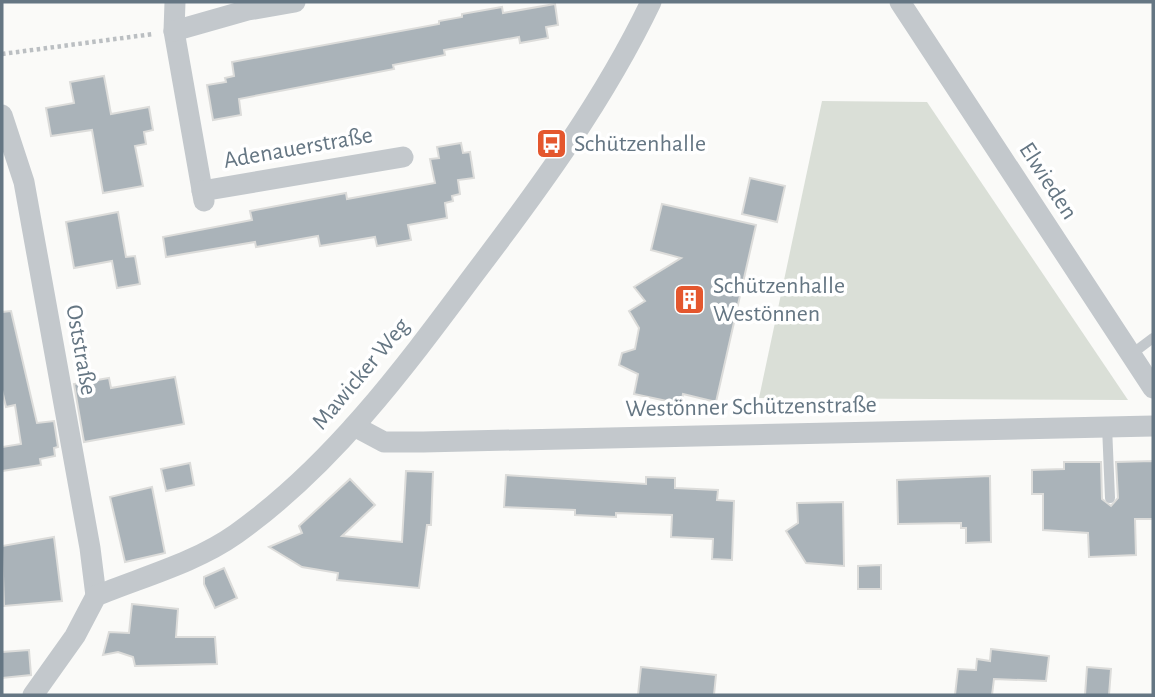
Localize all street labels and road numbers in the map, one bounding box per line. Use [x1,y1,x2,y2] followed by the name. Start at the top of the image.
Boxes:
[222,123,374,173] street label: Adenauerstraße
[1014,138,1082,224] street label: Elwieden
[61,303,101,397] street label: Oststraße
[308,314,414,434] street label: Mawicker Weg
[625,393,877,421] street label: Westönner Schützenstraße

